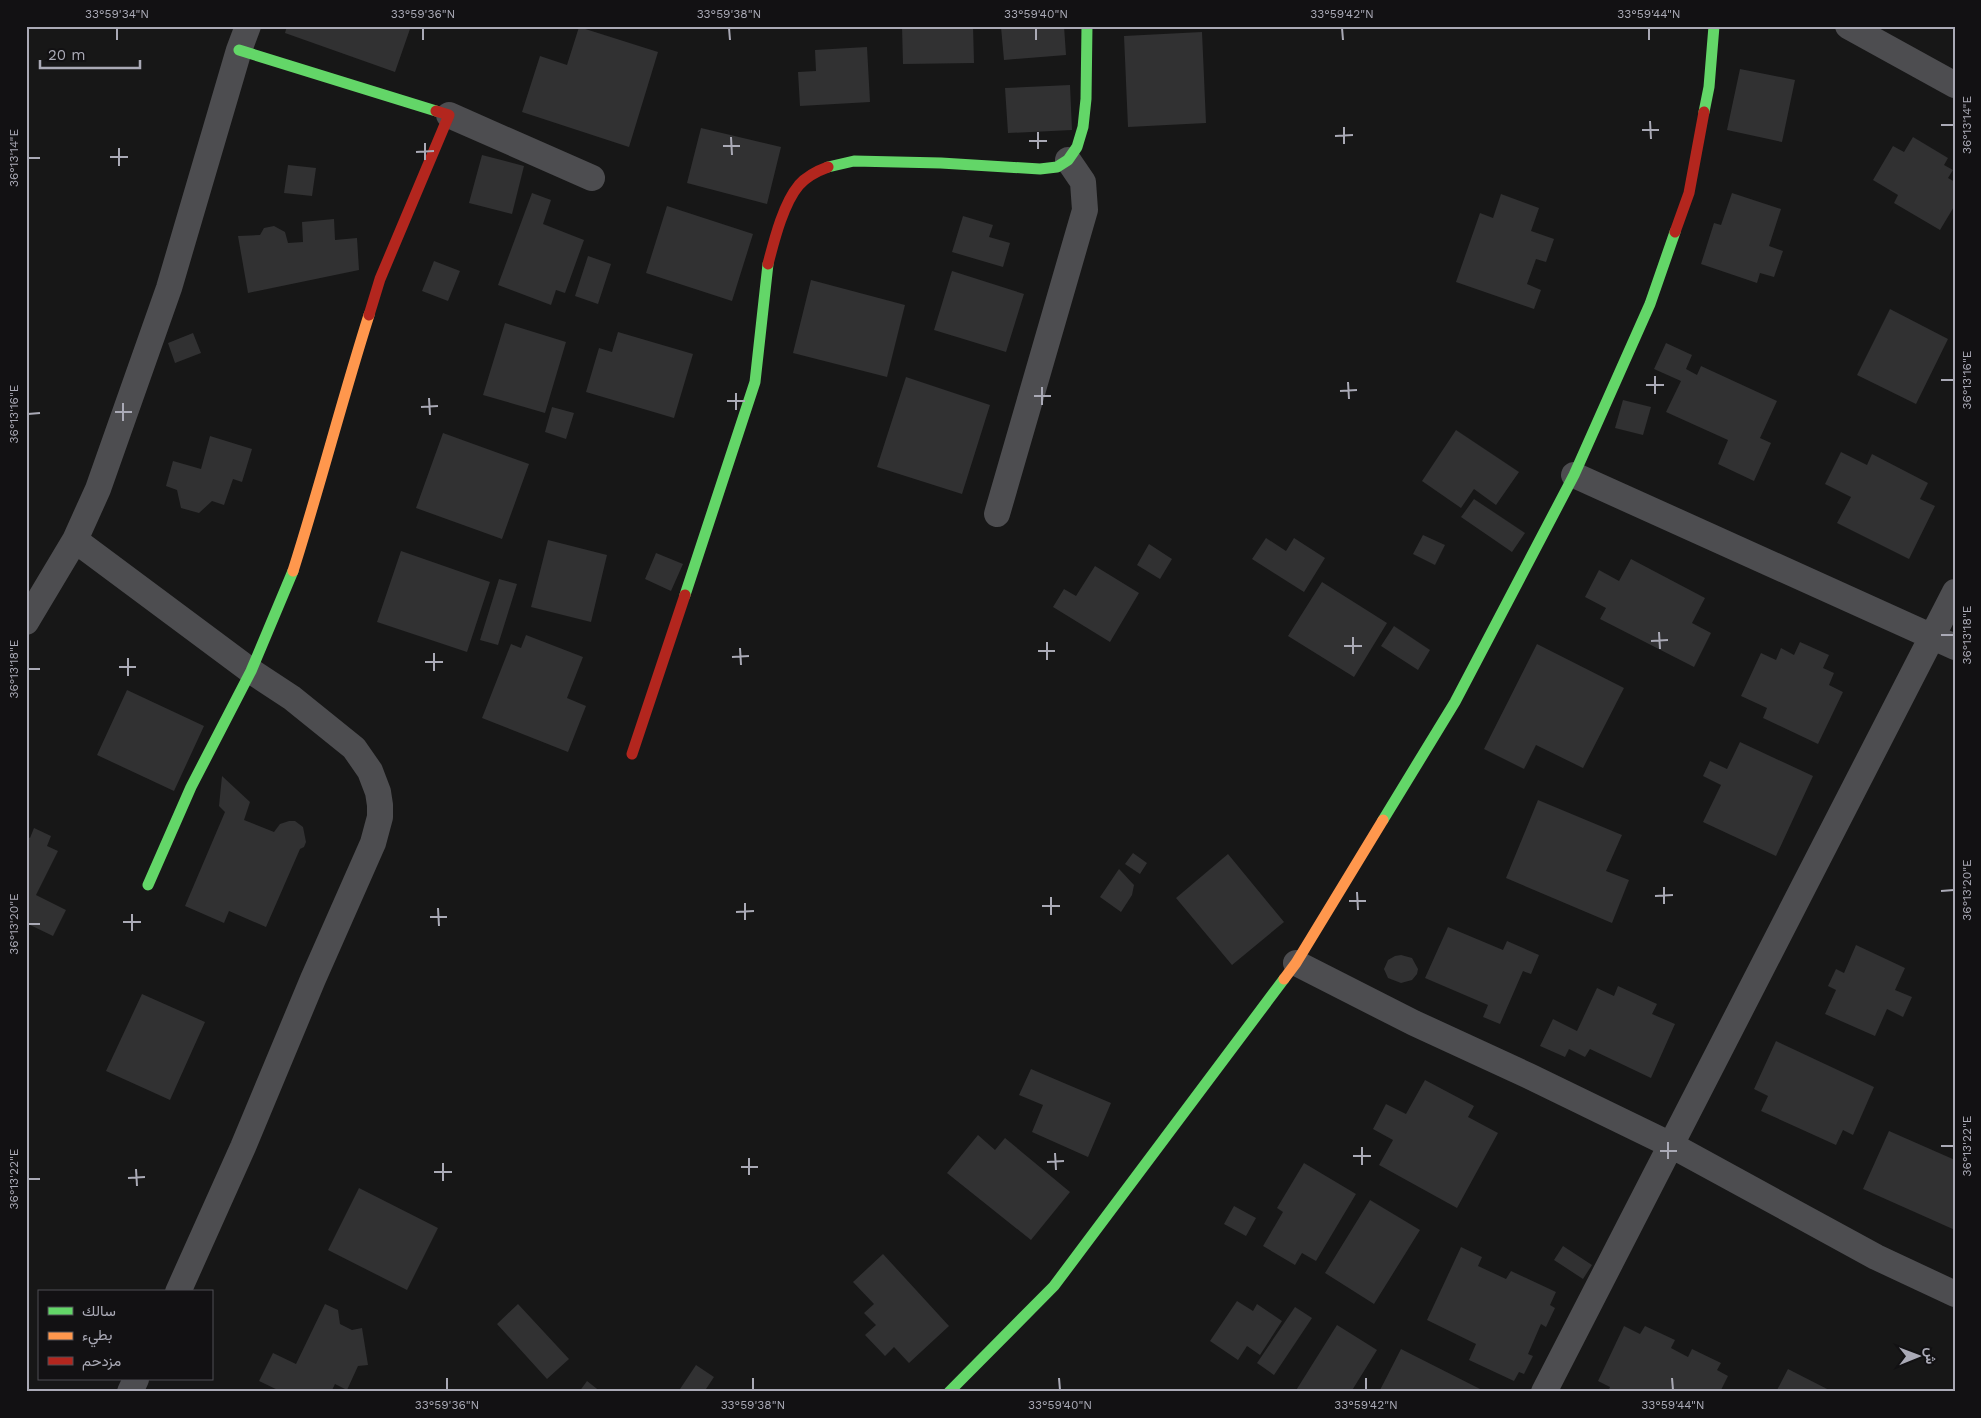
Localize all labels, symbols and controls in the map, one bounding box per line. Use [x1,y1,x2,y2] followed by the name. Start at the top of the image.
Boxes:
[85,7,149,21] text: 33°59'34"N
[391,7,455,21] text: 33°59'36"N
[697,7,761,21] text: 33°59'38"N
[1004,7,1068,21] text: 33°59'40"N
[1310,7,1374,21] text: 33°59'42"N
[1617,7,1681,21] text: 33°59'44"N
[40,38,140,70] scale bar
[48,46,86,64] text: 20 m
[1960,96,1974,154] text: 36°13'14"E
[7,129,21,187] text: 36°13'14"E
[1960,350,1974,409] text: 36°13'16"E
[7,384,21,443] text: 36°13'16"E
[1960,605,1974,664] text: 36°13'18"E
[7,639,21,698] text: 36°13'18"E
[1960,859,1974,921] text: 36°13'20"E
[7,893,21,955] text: 36°13'20"E
[1960,1115,1974,1176] text: 36°13'22"E
[7,1148,21,1209] text: 36°13'22"E
[38,1290,212,1380] legend
[82,1302,116,1320] text: سالك
[82,1326,112,1348] text: بطيء
[1894,1330,1944,1380] north arrow
[1922,1347,1939,1365] text: ش
[82,1352,121,1371] text: مزدحم
[415,1398,479,1412] text: 33°59'36"N
[721,1398,785,1412] text: 33°59'38"N
[1028,1398,1092,1412] text: 33°59'40"N
[1334,1398,1398,1412] text: 33°59'42"N
[1641,1398,1705,1412] text: 33°59'44"N

